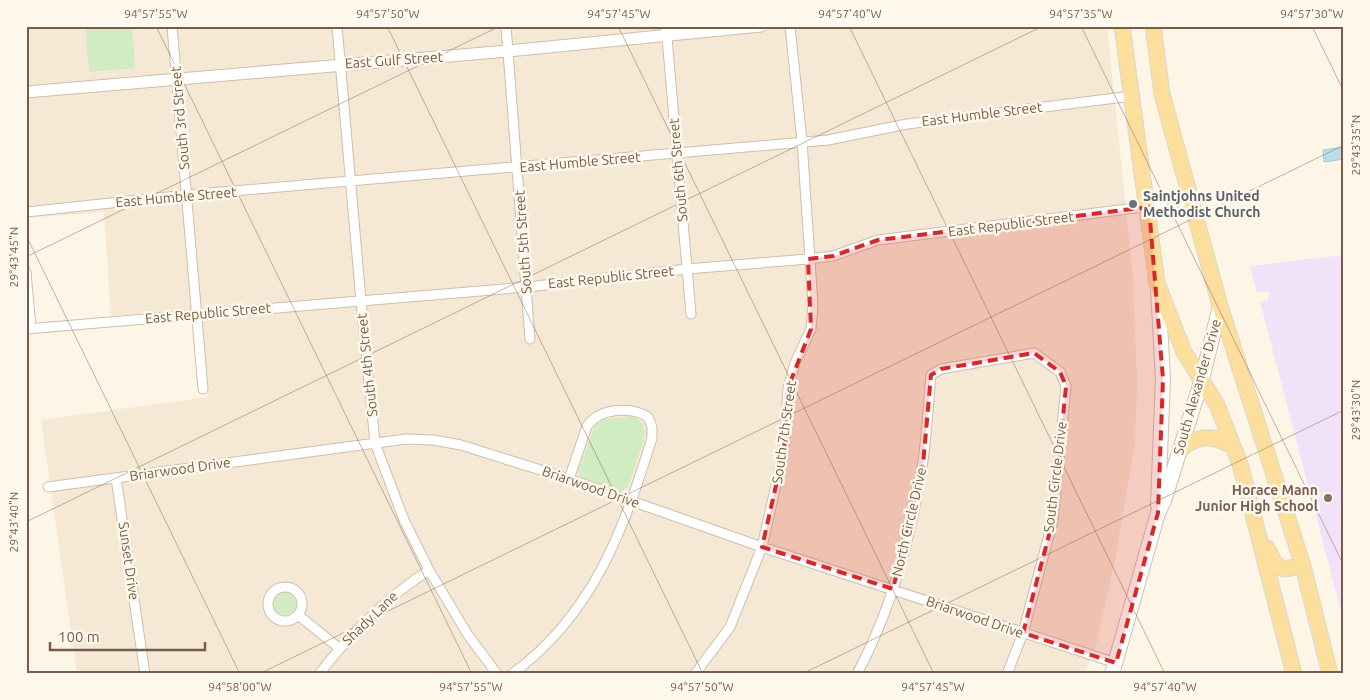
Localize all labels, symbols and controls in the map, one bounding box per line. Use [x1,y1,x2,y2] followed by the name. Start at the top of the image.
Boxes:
[124,7,188,20] text: 94°57'55"W
[356,7,420,20] text: 94°57'50"W
[587,7,651,20] text: 94°57'45"W
[818,7,882,20] text: 94°57'40"W
[1049,7,1113,20] text: 94°57'35"W
[1280,7,1344,20] text: 94°57'30"W
[344,49,444,71] street label: East Gulf Street
[167,65,192,170] street label: South 3rd Street
[921,99,1044,129] street label: East Humble Street
[1349,115,1362,175] text: 29°43'35"N
[665,117,690,222] street label: South 6th Street
[519,149,642,175] street label: East Humble Street
[115,184,238,210] street label: East Humble Street
[1143,188,1260,220] place label: Saintjohns United Methodist Church
[511,189,535,294] street label: South 5th Street
[1127,198,1139,210] marker: Saintjohns United Methodist Church
[947,208,1075,240] street label: East Republic Street
[7,227,20,287] text: 29°43'45"N
[547,262,675,292] street label: East Republic Street
[144,299,272,326] street label: East Republic Street
[354,312,380,418] street label: South 4th Street
[1170,317,1224,457] street label: South Alexander Drive
[769,379,799,485] street label: South 7th Street
[1349,380,1362,440] text: 29°43'30"N
[1040,421,1070,533] street label: South Circle Drive
[128,454,232,484] street label: Briarwood Drive
[540,463,642,511] street label: Briarwood Drive
[889,466,929,578] street label: North Circle Drive
[1195,482,1318,514] place label: Horace Mann Junior High School
[7,492,20,552] text: 29°43'40"N
[1322,492,1334,504] marker: Horace Mann Junior High School
[116,521,142,601] street label: Sunset Drive
[339,588,401,648] street label: Shady Lane
[924,593,1026,641] street label: Briarwood Drive
[50,620,205,652] scale bar
[58,628,100,645] text: 100 m
[208,680,272,693] text: 94°58'00"W
[439,680,503,693] text: 94°57'55"W
[670,680,734,693] text: 94°57'50"W
[901,680,965,693] text: 94°57'45"W
[1133,680,1197,693] text: 94°57'40"W

